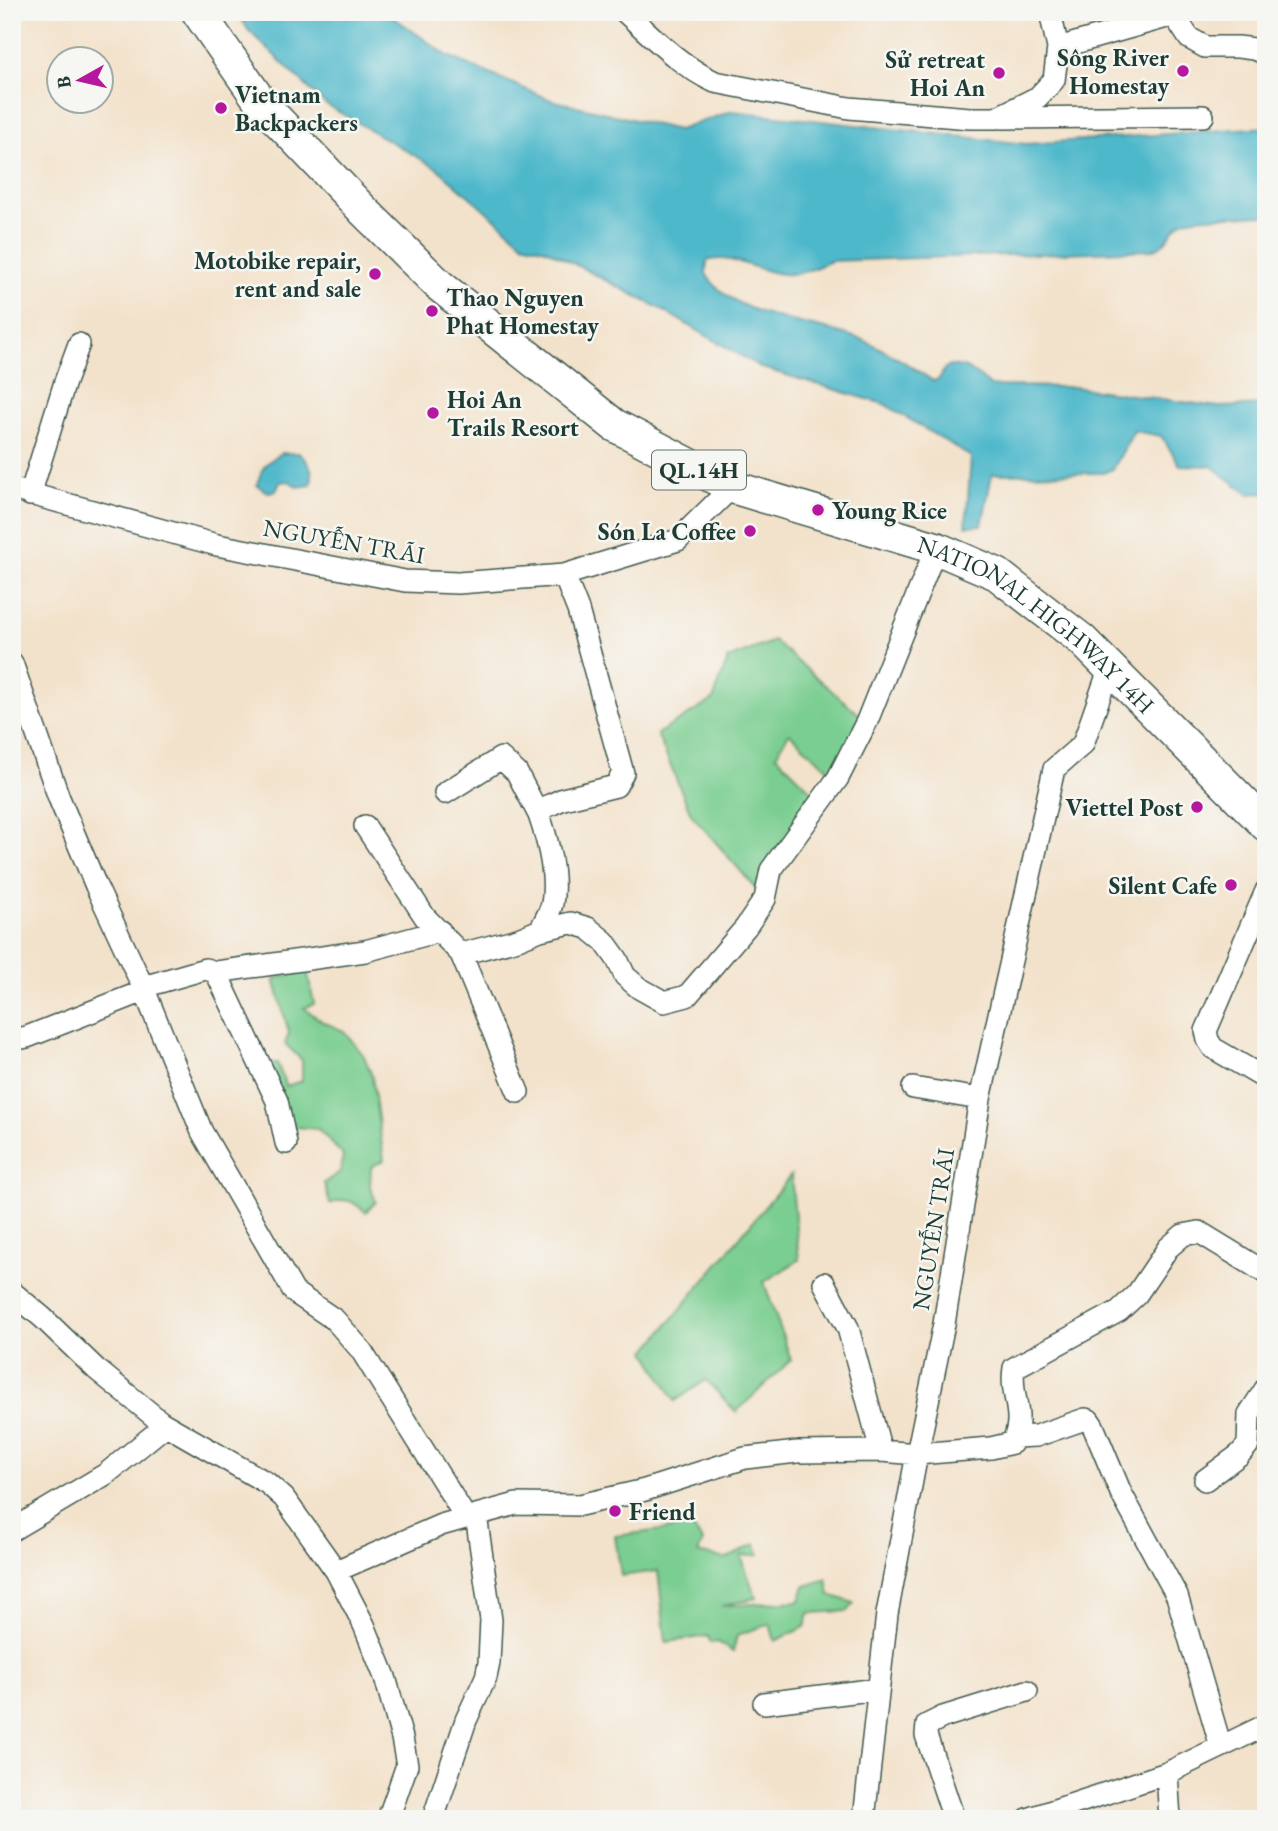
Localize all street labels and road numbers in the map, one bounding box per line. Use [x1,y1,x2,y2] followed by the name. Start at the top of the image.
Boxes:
[652,450,746,490] road number: QL.14H
[261,512,427,570] street label: NGUYỄN TRÃI
[914,528,1162,720] street label: NATIONAL HIGHWAY 14H
[905,1146,961,1312] street label: NGUYỄN TRÃI

